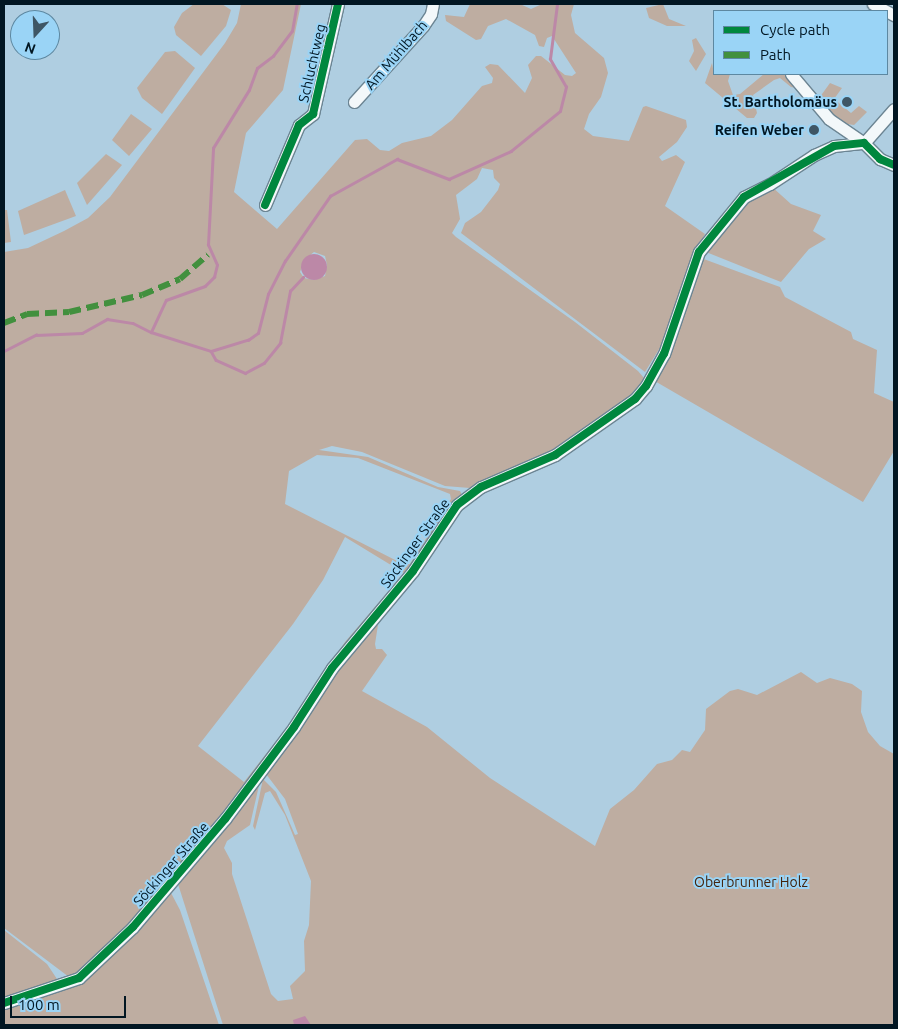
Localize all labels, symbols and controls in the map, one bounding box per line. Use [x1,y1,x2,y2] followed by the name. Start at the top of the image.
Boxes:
[10,10,60,60] north arrow
[713,10,888,75] legend
[361,17,431,93] street label: Am Mühlbach
[760,21,830,38] text: Cycle path
[295,22,329,104] street label: Schluchtweg
[23,39,38,57] text: N
[760,46,791,63] text: Path
[724,94,837,110] place label: St. Bartholomäus
[841,96,853,108] marker: St. Bartholomäus
[715,122,804,138] place label: Reifen Weber
[808,124,820,136] marker: Reifen Weber
[377,495,453,591] street label: Söckinger Straße
[130,818,212,910] street label: Söckinger Straße
[694,874,808,890] park label: Oberbrunner Holz
[12,986,129,1018] scale bar
[18,996,60,1013] text: 100 m

